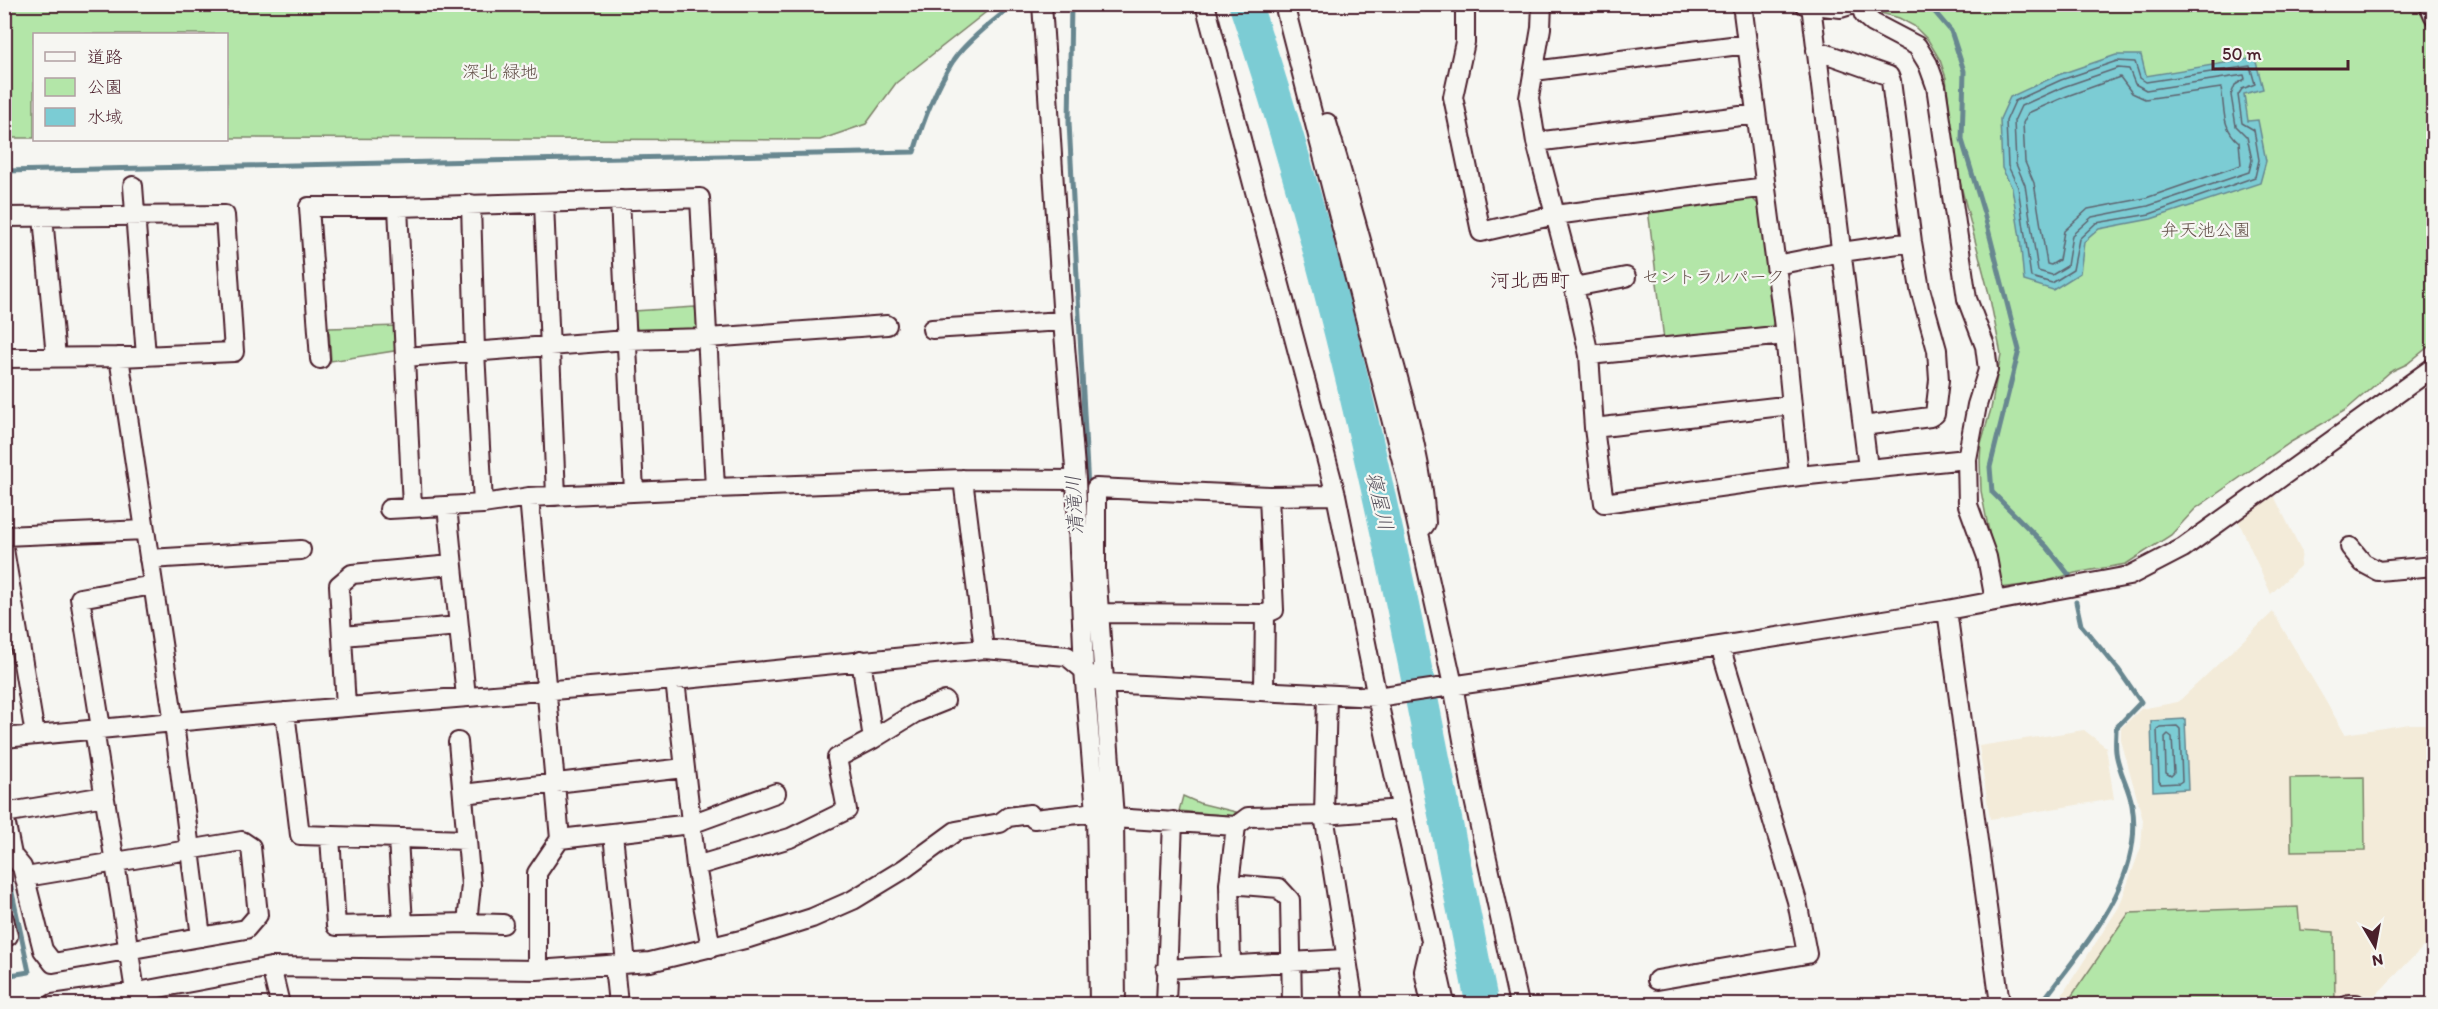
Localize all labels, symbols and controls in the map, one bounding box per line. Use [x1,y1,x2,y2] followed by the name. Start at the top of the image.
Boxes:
[33,33,228,141] legend
[2213,33,2348,71] scale bar
[2222,43,2262,65] text: 50 m
[87,46,123,68] text: 道路
[462,61,538,83] park label: 深北 緑地
[87,76,123,98] text: 公園
[87,106,123,128] text: 水域
[2161,219,2251,241] park label: 弁天池公園
[1641,266,1785,288] park label: セントラルパーク
[1490,268,1570,292] district label: 河北西町
[1362,469,1398,533] water label: 寝屋川
[1060,474,1088,536] water label: 清滝川
[2345,916,2405,976] north arrow
[2371,950,2384,971] text: N

